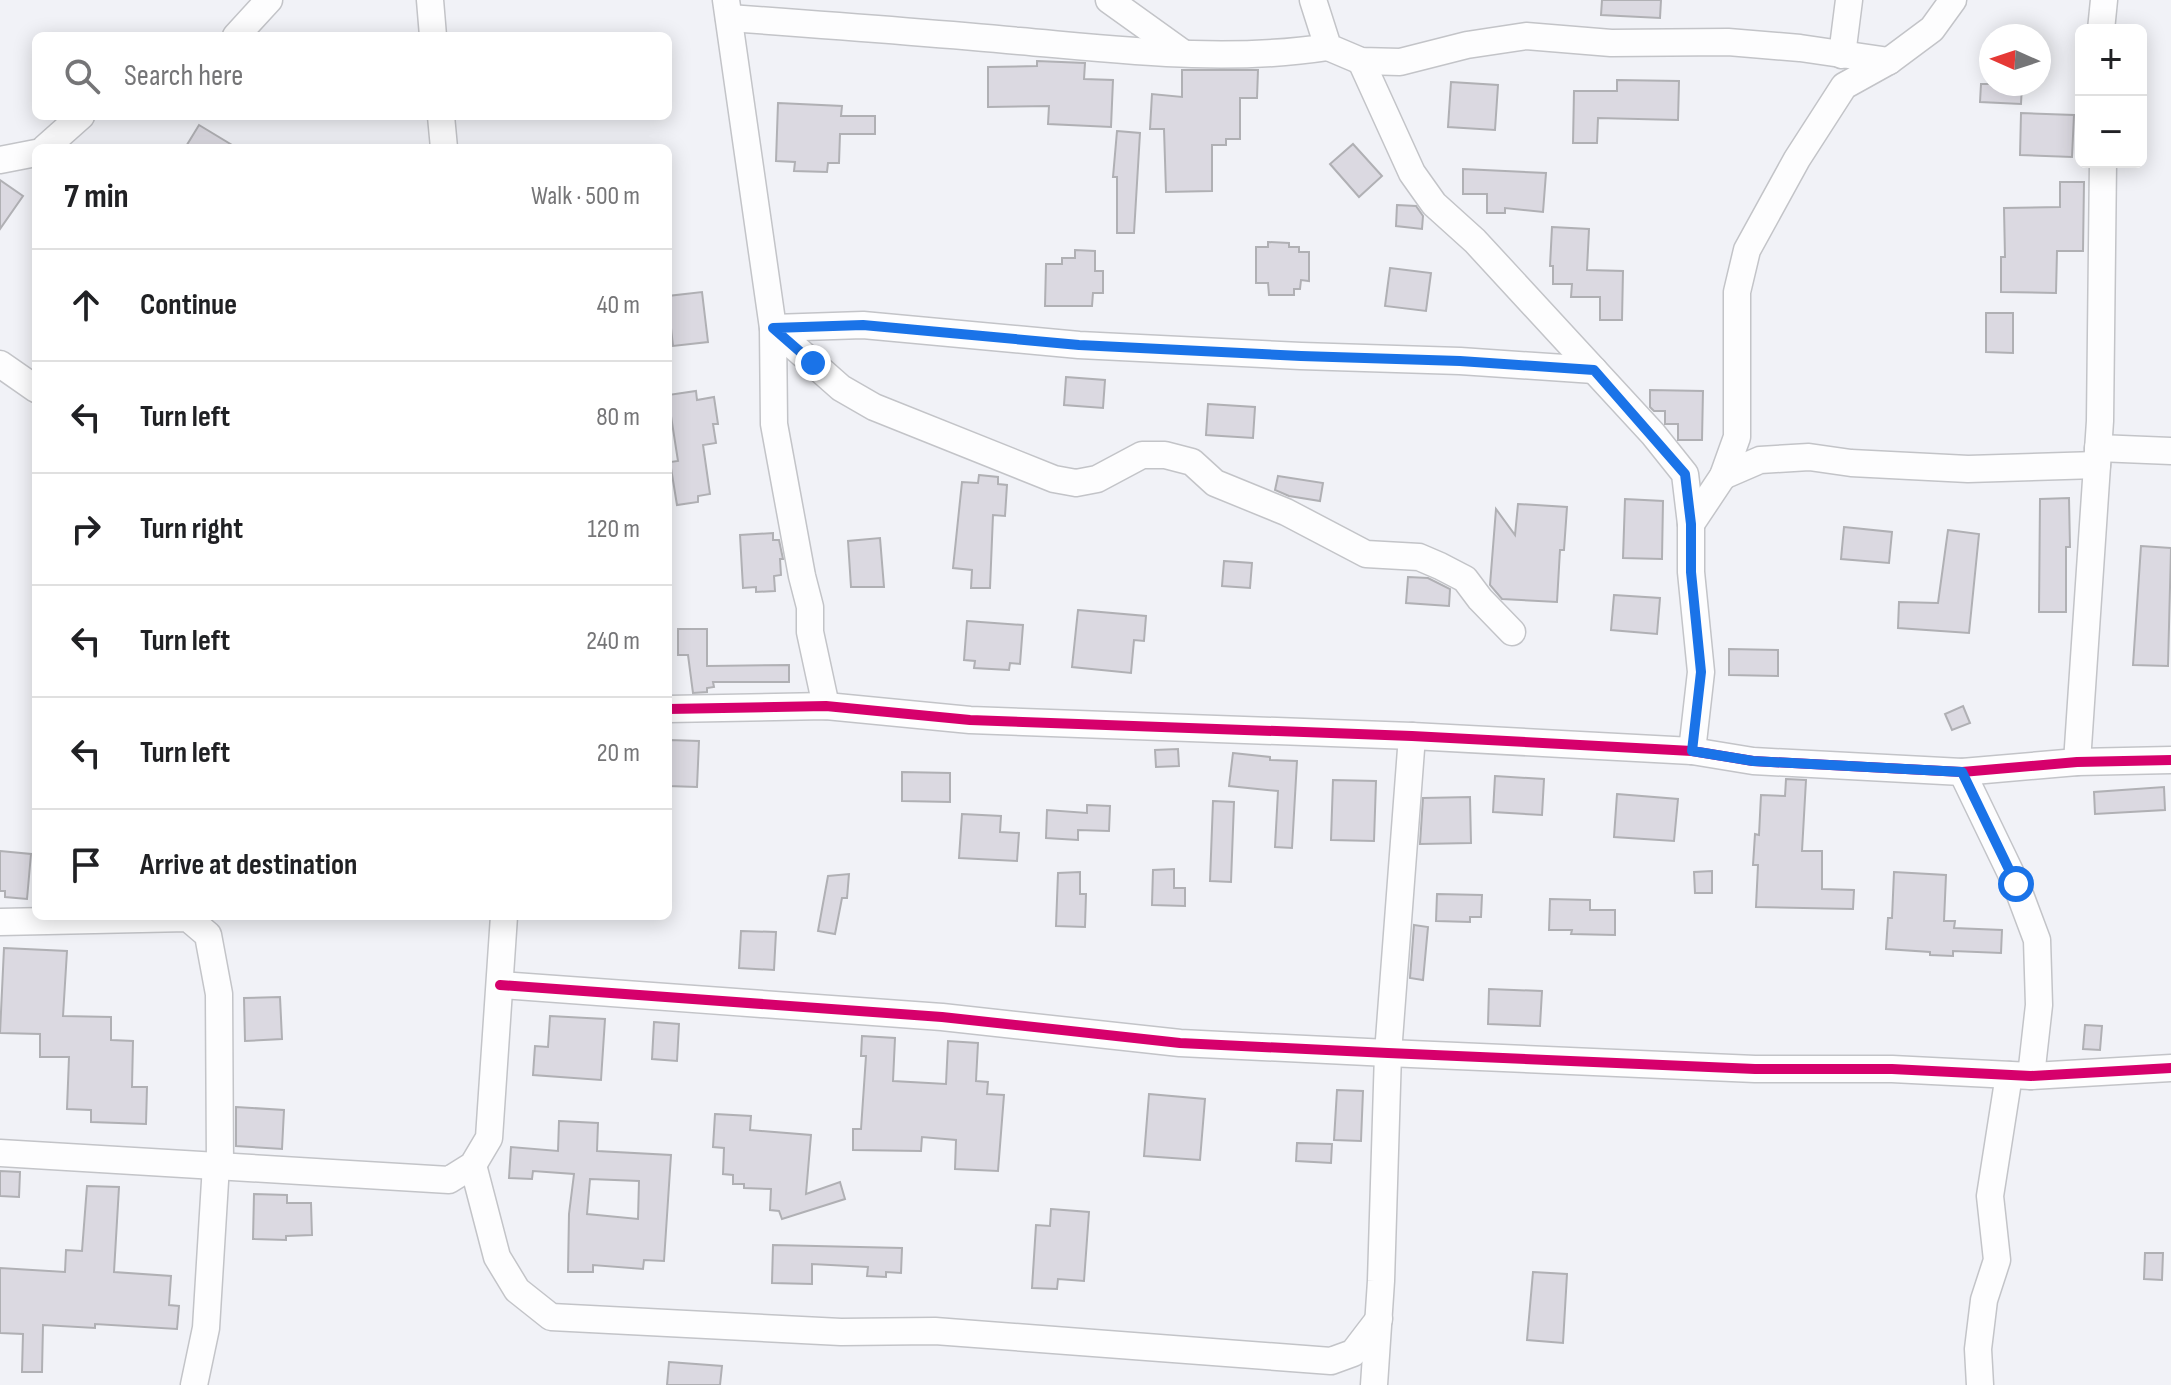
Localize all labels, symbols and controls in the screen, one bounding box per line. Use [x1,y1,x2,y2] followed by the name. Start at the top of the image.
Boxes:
[1979,24,2051,96] north arrow
[2075,24,2147,168] map controls
[2075,24,2147,96] button: +
[32,32,672,120] search box
[60,54,104,98] icon: search
[124,58,243,94] text: Search here
[2075,96,2147,168] button: −
[64,176,129,217] text: 7 min
[531,181,640,212] text: Walk · 500 m
[64,283,108,327] icon: ahead
[140,287,237,323] text: Continue
[597,290,640,321] text: 40 m
[795,345,831,381] route end
[64,395,108,439] icon: left
[140,399,230,435] text: Turn left
[596,402,640,433] text: 80 m
[64,507,108,551] icon: right
[140,511,243,547] text: Turn right
[587,514,640,545] text: 120 m
[64,619,108,663] icon: left
[140,623,230,659] text: Turn left
[586,626,640,657] text: 240 m
[64,731,108,775] icon: left
[140,735,230,771] text: Turn left
[597,738,640,769] text: 20 m
[64,843,108,887] icon: arrive
[140,847,357,883] text: Arrive at destination
[1998,866,2034,902] route start

